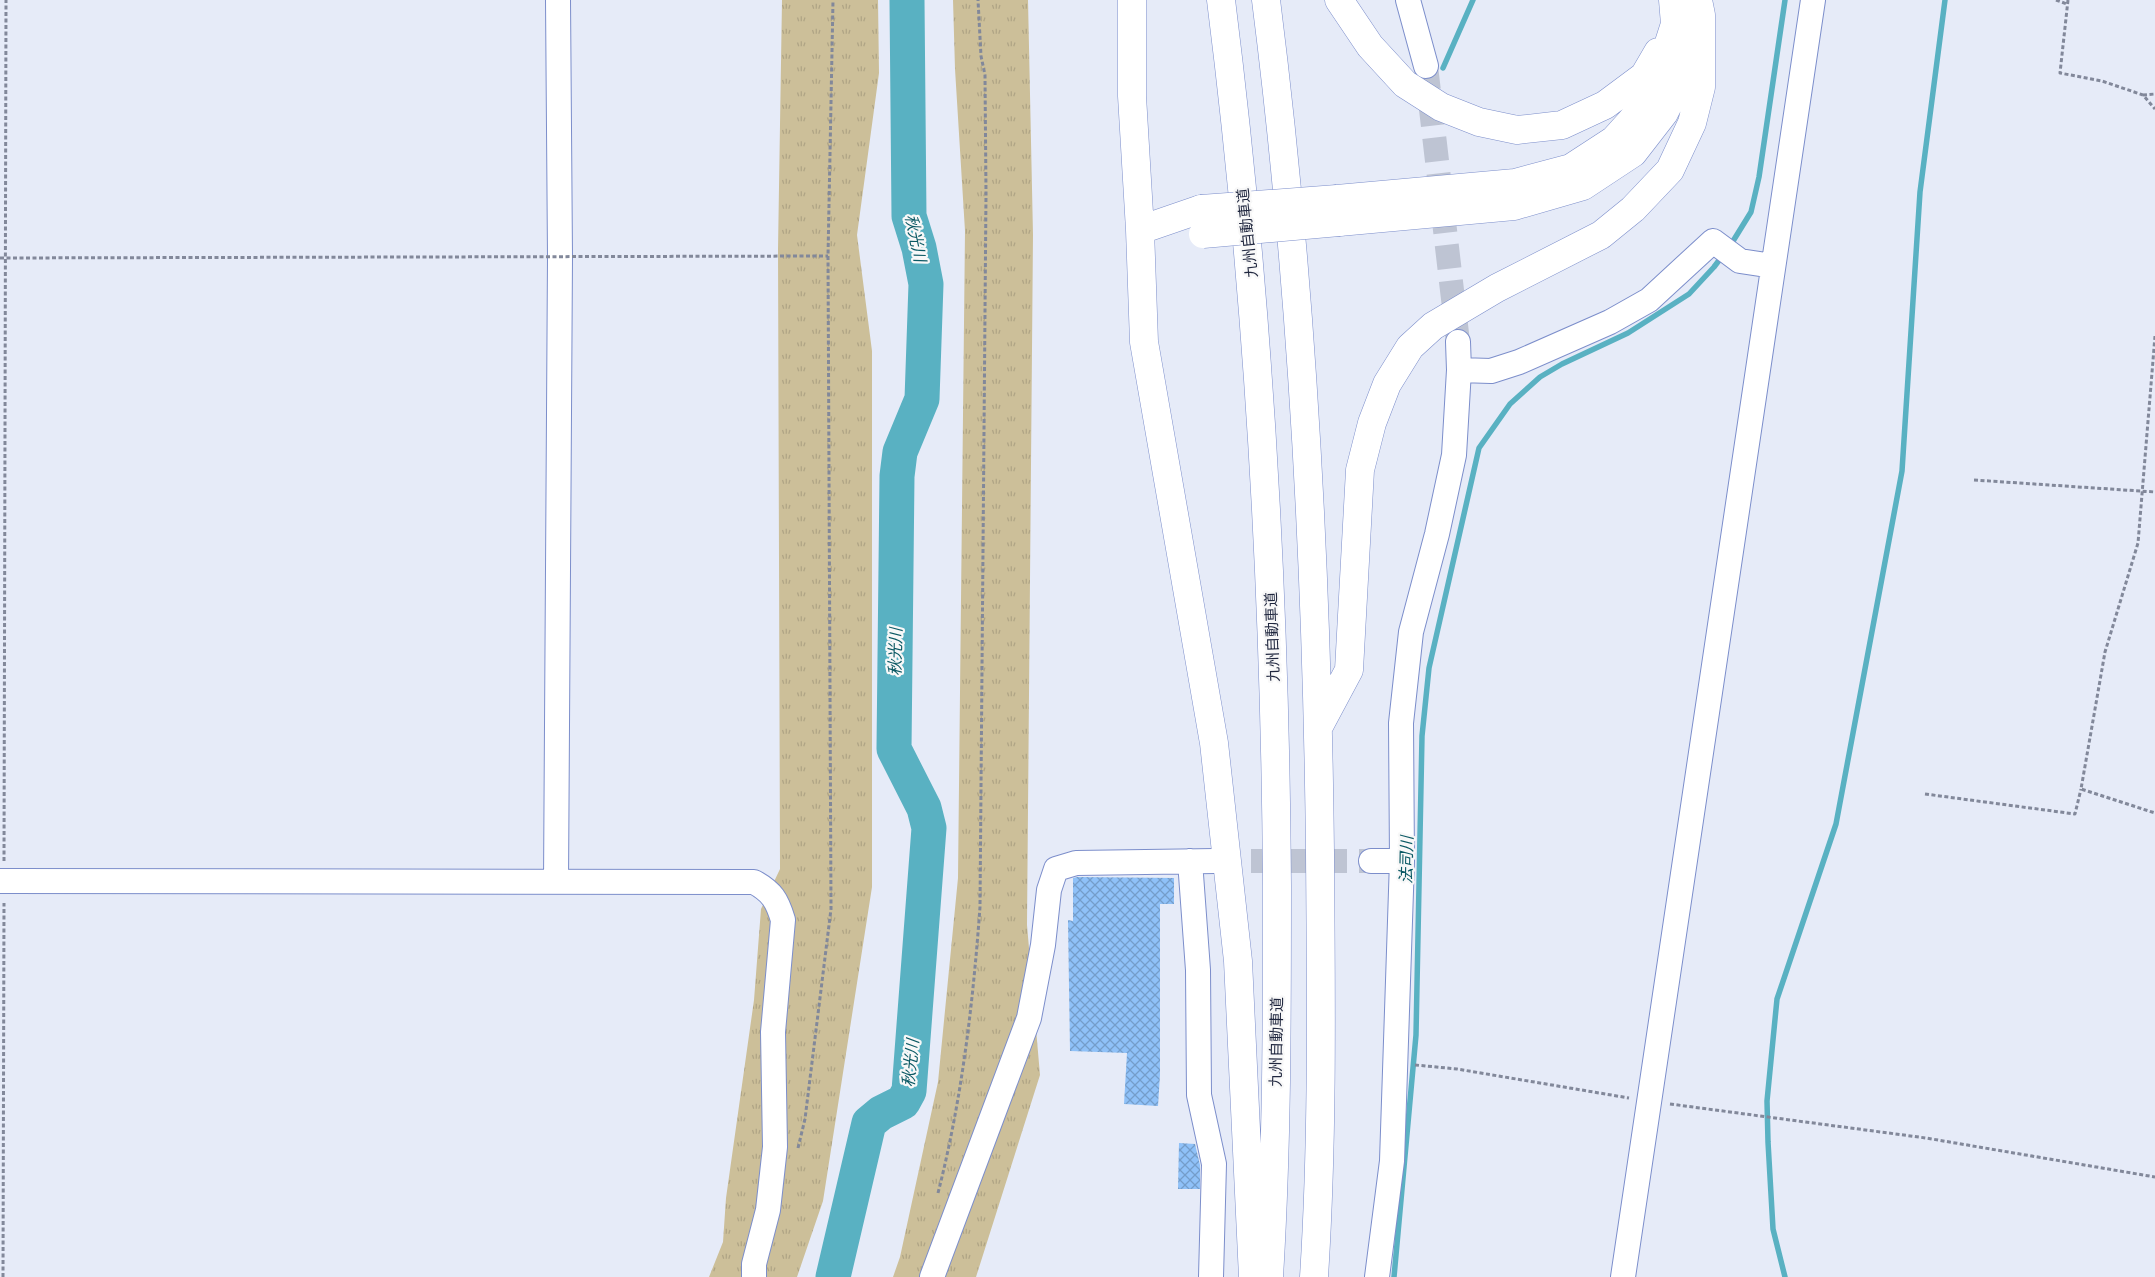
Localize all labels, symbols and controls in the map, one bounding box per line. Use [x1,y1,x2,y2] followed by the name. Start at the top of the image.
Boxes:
[1233,187,1261,279] street label: 九州自動車道
[901,212,931,266] water label: 秋光川
[1261,592,1283,682] street label: 九州自動車道
[885,626,905,676] water label: 秋光川
[1396,834,1416,884] water label: 法司川
[1266,997,1286,1087] street label: 九州自動車道
[898,1036,923,1088] water label: 秋光川

